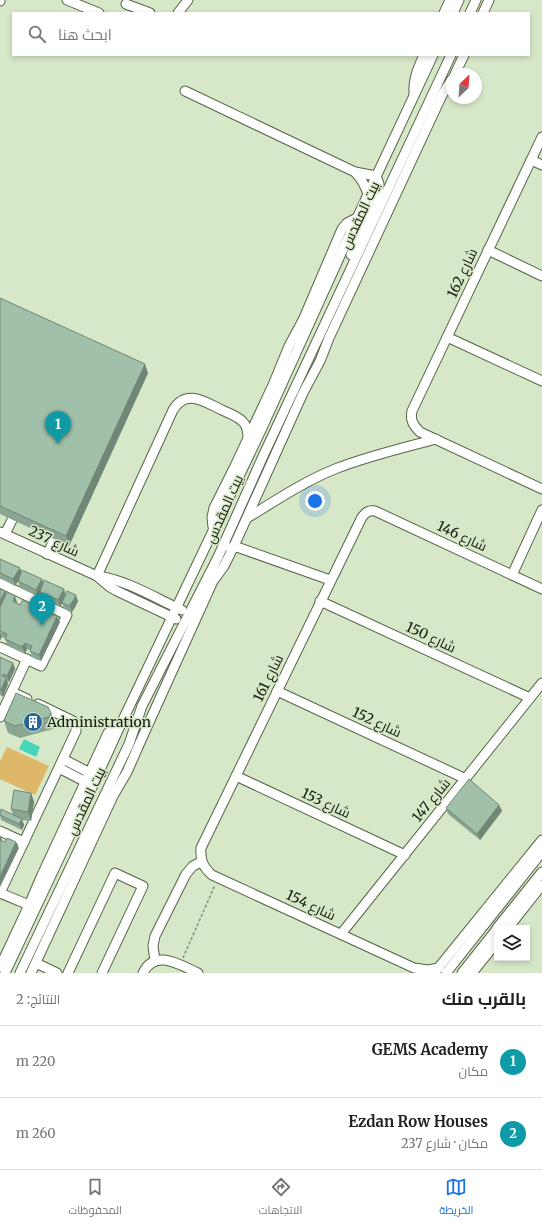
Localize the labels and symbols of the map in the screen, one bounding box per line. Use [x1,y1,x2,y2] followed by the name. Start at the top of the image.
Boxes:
[446,68,482,104] north arrow
[336,178,384,252] street label: بيت المقدس
[443,245,481,301] street label: شارع 162
[45,411,71,444] pin: 1
[201,472,247,546] street label: بيت المقدس
[305,491,325,511] your location
[434,517,490,555] street label: شارع 146
[26,521,82,561] street label: شارع 237
[29,593,55,626] pin: 2
[403,618,459,656] street label: شارع 150
[249,652,287,704] street label: شارع 161
[350,703,404,741] street label: شارع 152
[22,711,44,733] building icon: Administration
[46,713,151,731] place label: Administration
[62,764,110,838] street label: بيت المقدس
[408,774,454,826] street label: شارع 147
[299,784,353,822] street label: شارع 153
[283,886,339,924] street label: شارع 154

